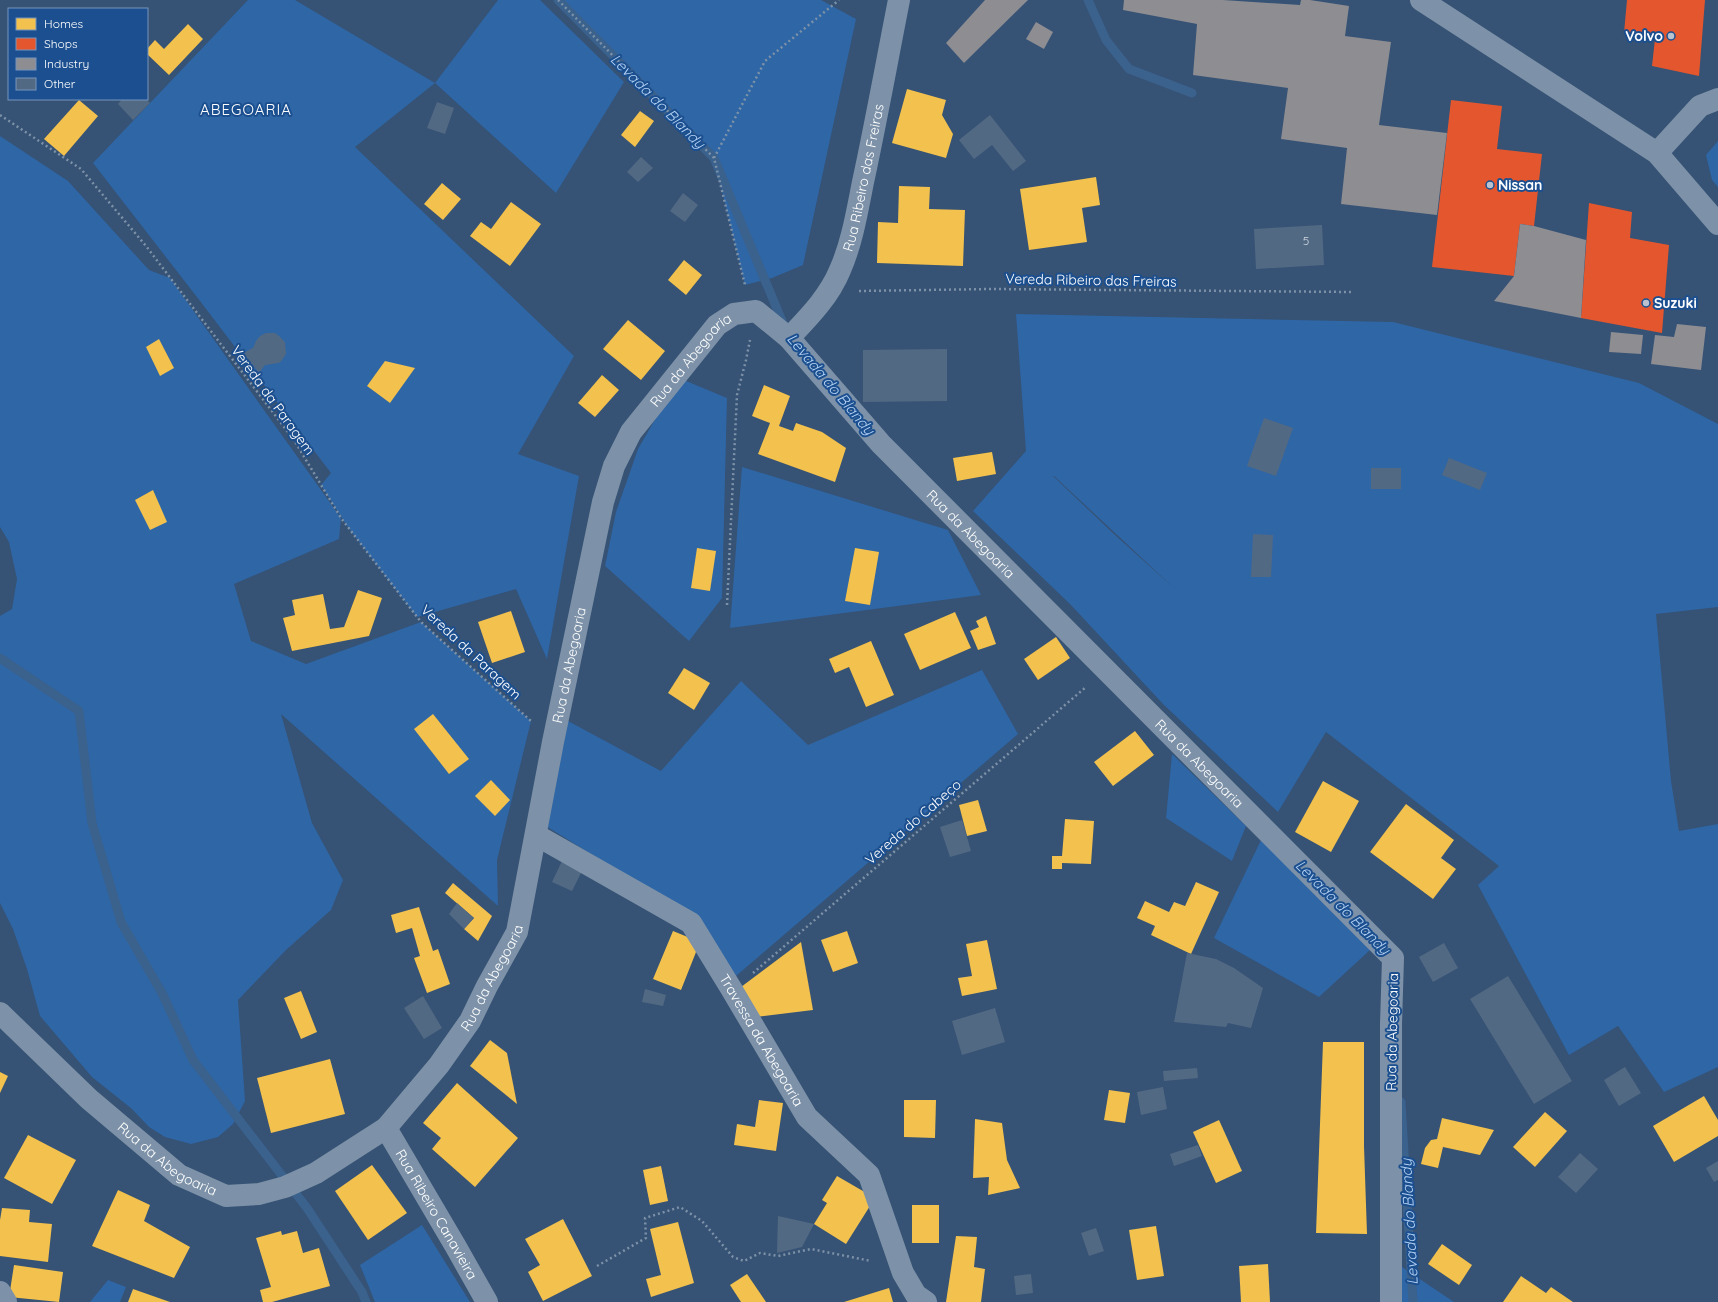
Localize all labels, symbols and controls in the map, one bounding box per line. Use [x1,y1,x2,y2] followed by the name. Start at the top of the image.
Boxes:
[8,8,148,100] legend
[44,16,84,31] text: Homes
[1625,27,1663,45] place label: Volvo
[1666,31,1676,41] marker: Volvo
[44,36,78,51] text: Shops
[607,50,710,153] water label: Levada do Blandy
[44,56,89,71] text: Industry
[44,76,76,91] text: Other
[200,100,292,119] district label: ABEGOARIA
[839,102,888,254] street label: Rua Ribeiro das Freiras
[1498,176,1542,194] place label: Nissan
[1485,180,1495,190] marker: Nissan
[1303,233,1309,248] house number: 5
[1005,270,1177,290] street label: Vereda Ribeiro das Freiras
[1654,294,1697,312] place label: Suzuki
[1641,298,1651,308] marker: Suzuki
[646,309,735,411] street label: Rua da Abegoaria
[783,329,880,440] water label: Levada do Blandy
[227,342,319,458] street label: Vereda da Paragem
[923,486,1019,582] street label: Rua da Abegoaria
[417,601,525,703] street label: Vereda da Paragem
[548,606,590,725] street label: Rua da Abegoaria
[1151,715,1247,812] street label: Rua da Abegoaria
[861,775,965,869] street label: Vereda do Cabeço
[1292,856,1395,959] water label: Levada do Blandy
[457,924,527,1035] street label: Rua da Abegoaria
[715,971,808,1110] street label: Travessa da Abegoaria
[1382,973,1402,1091] street label: Rua da Abegoaria
[114,1118,220,1200] street label: Rua da Abegoaria
[391,1146,481,1283] street label: Rua Ribeiro Canavieira
[1396,1157,1422,1286] water label: Levada do Blandy

